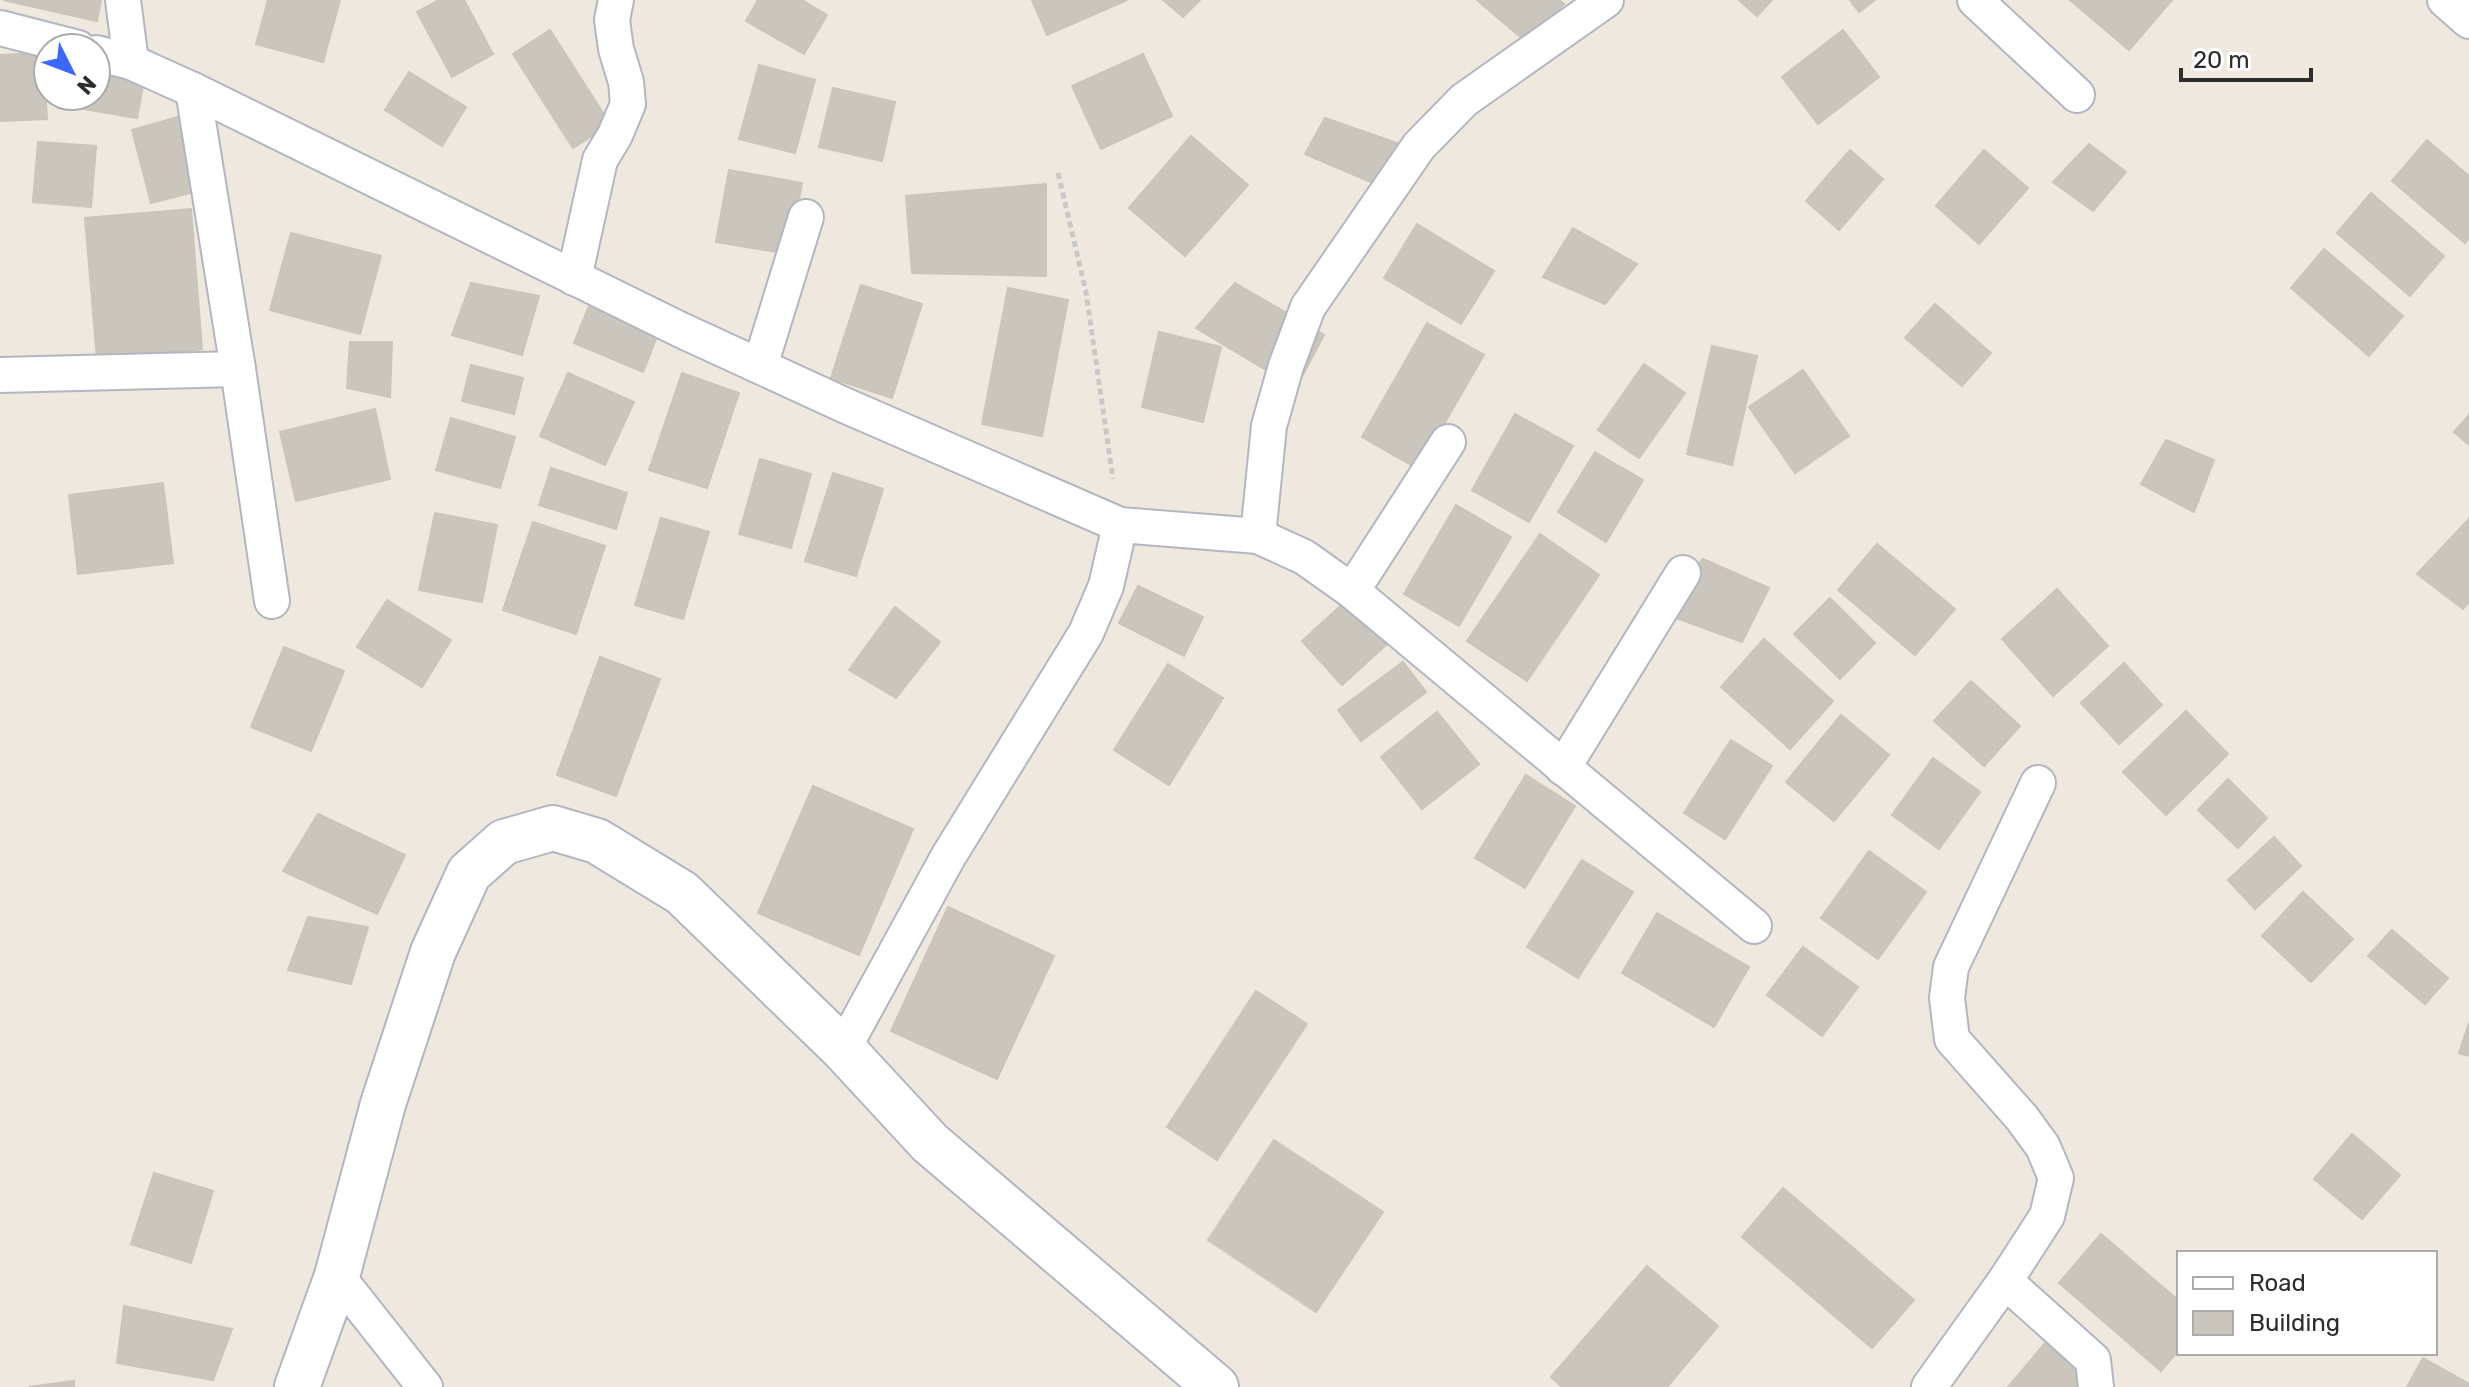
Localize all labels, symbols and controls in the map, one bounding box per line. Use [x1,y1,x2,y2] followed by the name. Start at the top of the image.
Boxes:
[32,32,112,112] north arrow
[2181,32,2311,82] scale bar
[2193,46,2250,74] text: 20 m
[71,70,102,100] text: N
[2177,1251,2437,1355] legend
[2249,1269,2306,1297] text: Road
[2249,1309,2340,1337] text: Building

